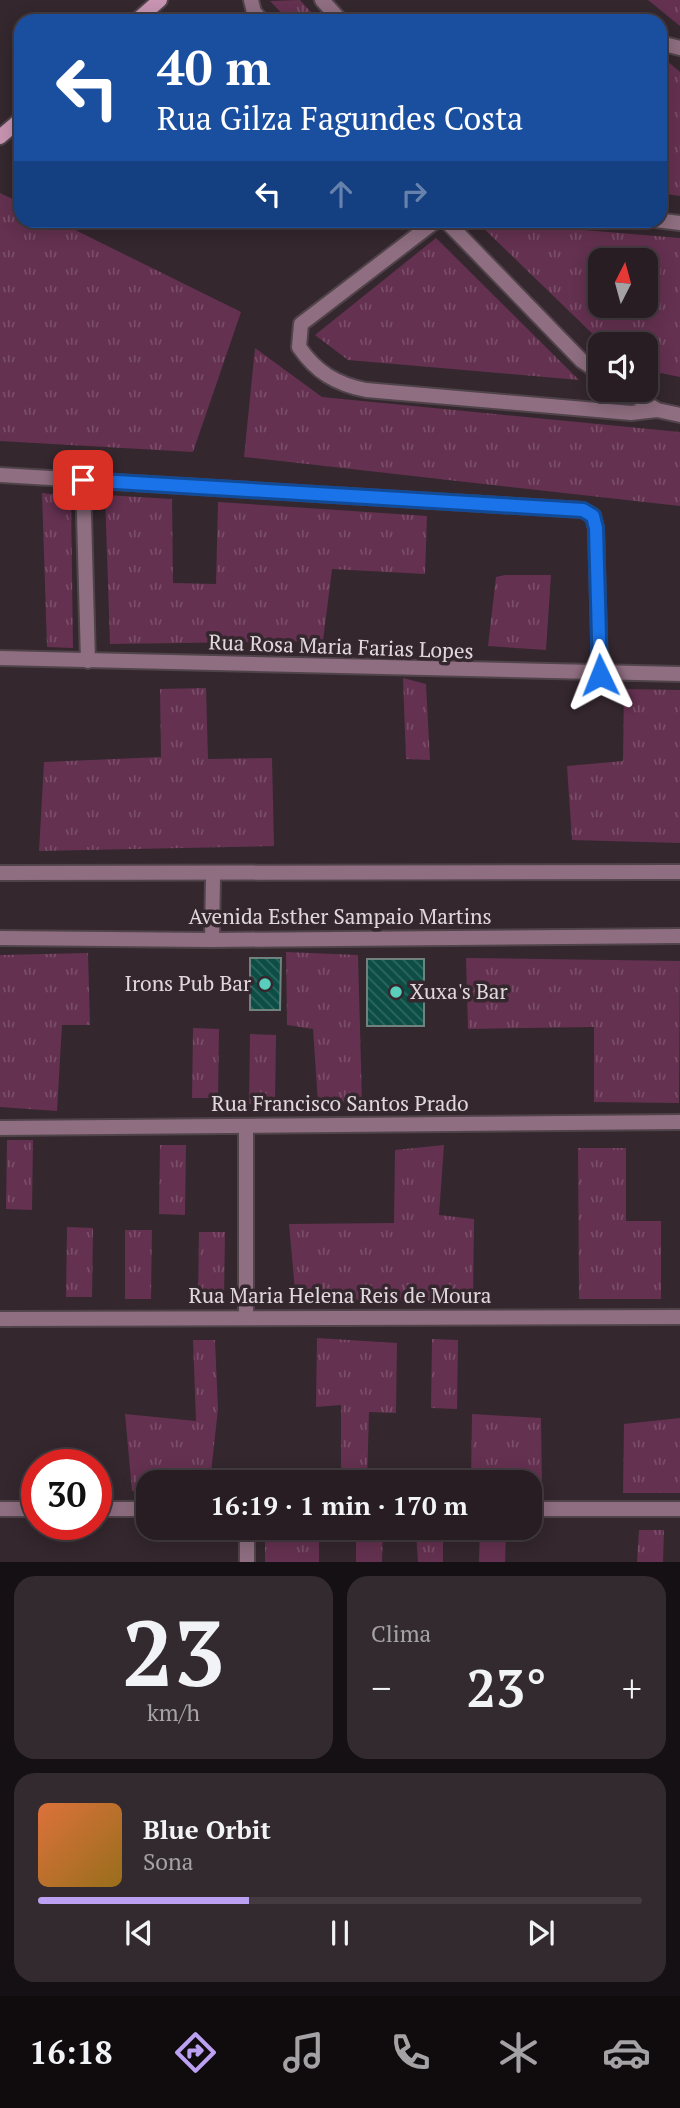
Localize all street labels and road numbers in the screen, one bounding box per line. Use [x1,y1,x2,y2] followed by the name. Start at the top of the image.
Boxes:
[208,627,474,665] street label: Rua Rosa Maria Farias Lopes
[188,902,492,930] street label: Avenida Esther Sampaio Martins
[211,1089,469,1117] street label: Rua Francisco Santos Prado
[189,1281,492,1309] street label: Rua Maria Helena Reis de Moura

